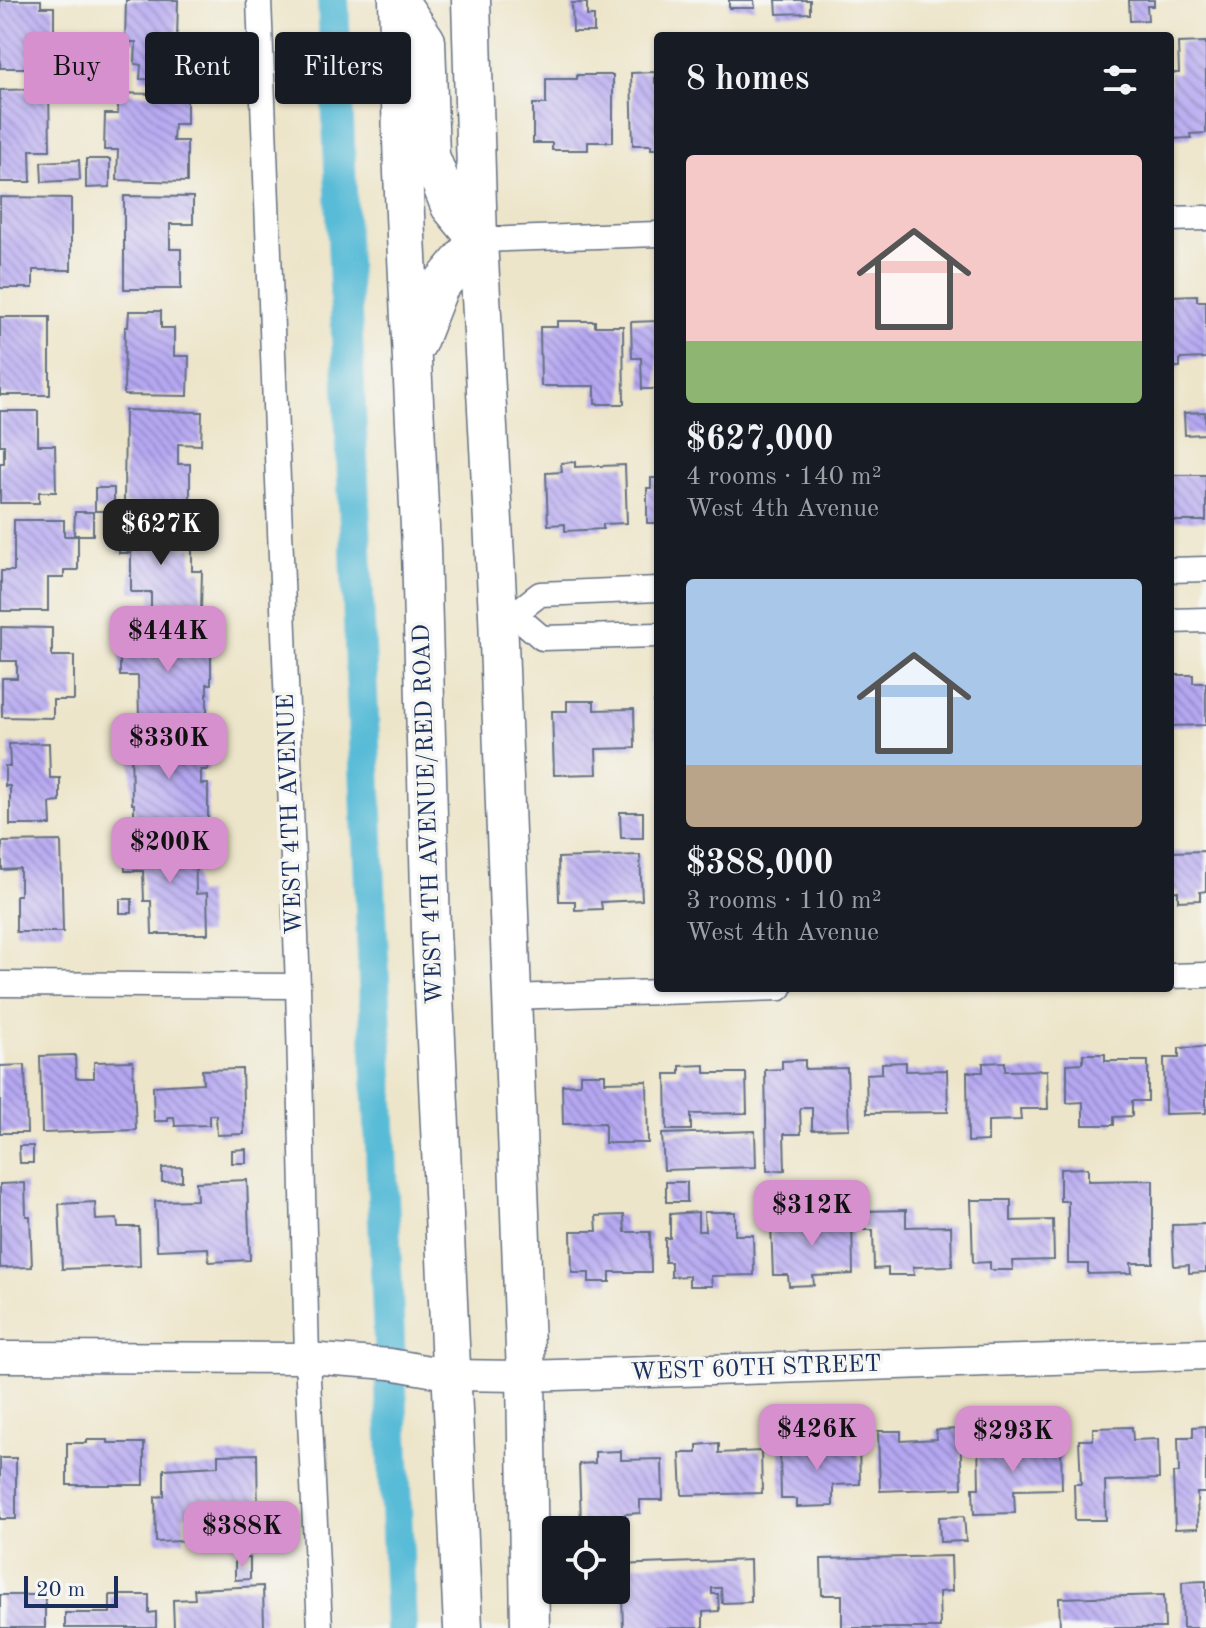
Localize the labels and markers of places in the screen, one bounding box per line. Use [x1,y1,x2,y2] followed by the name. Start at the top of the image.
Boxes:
[105,499,217,567] pin: $627K
[112,606,224,674] pin: $444K
[113,713,225,781] pin: $330K
[114,817,226,885] pin: $200K
[756,1180,868,1248] pin: $312K
[761,1404,873,1472] pin: $426K
[957,1406,1069,1474] pin: $293K
[186,1501,298,1569] pin: $388K

